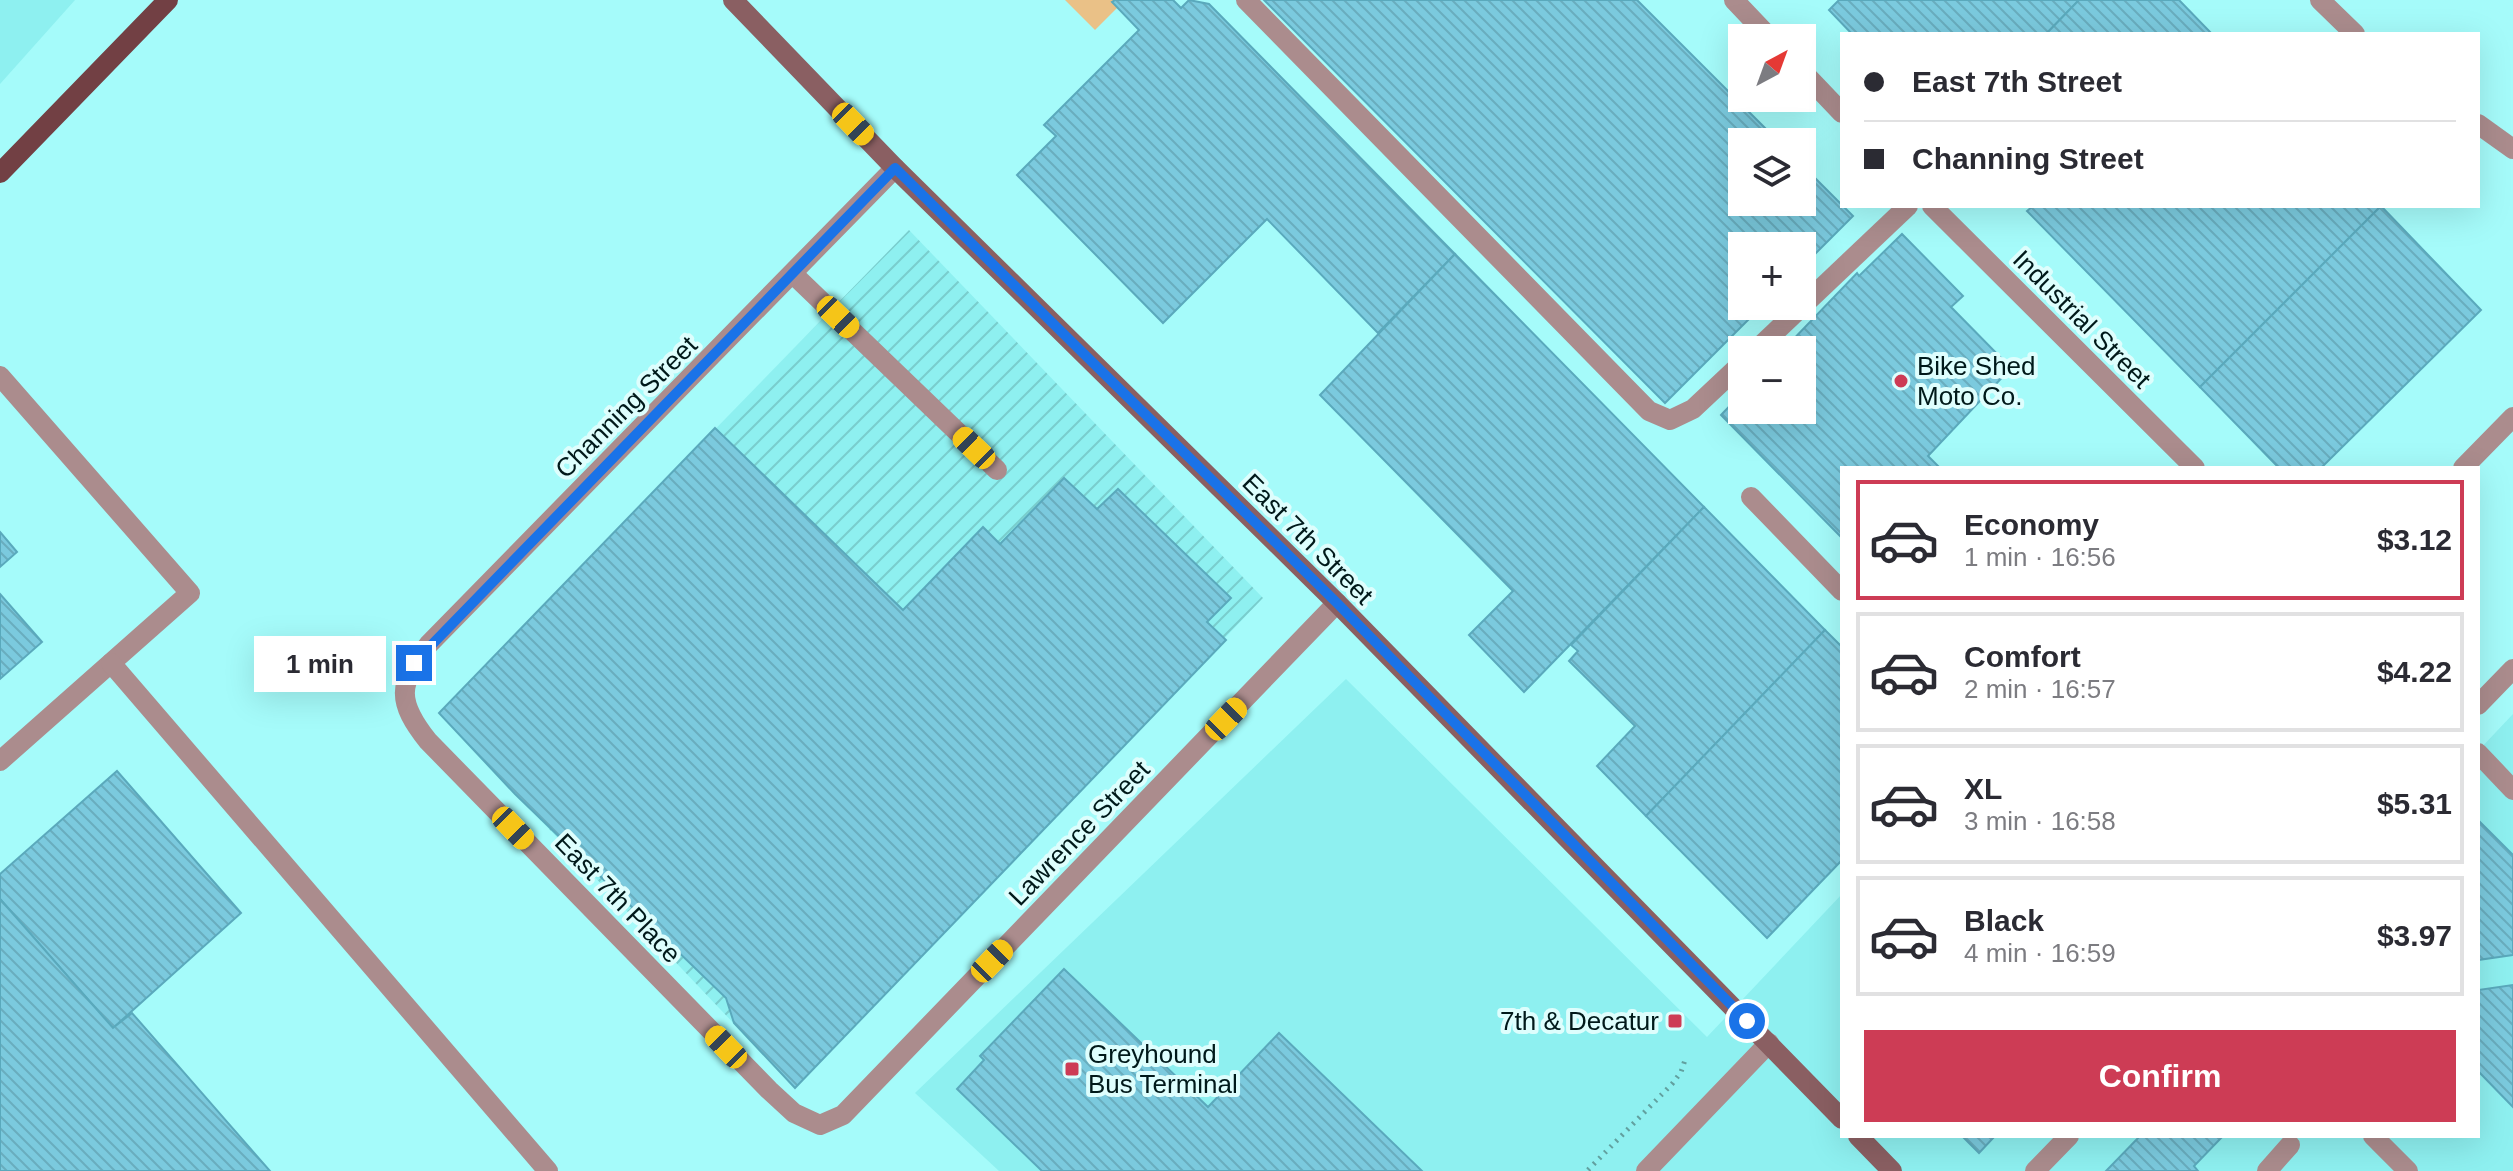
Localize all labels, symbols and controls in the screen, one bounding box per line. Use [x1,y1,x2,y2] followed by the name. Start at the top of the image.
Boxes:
[1728,24,1816,112] north arrow
[1728,24,1816,424] map controls
[1912,65,2122,98] text: East 7th Street
[828,98,878,150] car
[1728,128,1816,216] button: layers
[1912,142,2144,175] text: Channing Street
[1728,232,1816,320] button: +
[2007,244,2158,395] street label: Industrial Street
[812,292,864,342] car
[549,329,704,484] street label: Channing Street
[1728,336,1816,424] button: −
[1917,351,2036,411] place label: Bike Shed Moto Co.
[1892,372,1910,390] marker: Bike Shed Moto Co.
[948,423,1000,473] car
[1237,468,1380,611] street label: East 7th Street
[1868,504,1940,576] icon: car
[1964,508,2099,541] text: Economy
[2377,523,2452,556] text: $3.12
[1964,542,2116,572] text: 1 min · 16:56
[254,635,386,691] callout: 1 min
[1868,636,1940,708] icon: car
[1964,640,2081,673] text: Comfort
[396,645,432,681] route end
[286,649,354,679] text: 1 min
[2377,655,2452,688] text: $4.22
[1964,674,2116,704] text: 2 min · 16:57
[1201,693,1251,745] car
[1002,754,1156,912] street label: Lawrence Street
[1868,768,1940,840] icon: car
[1964,772,2002,805] text: XL
[2377,787,2452,820] text: $5.31
[488,802,538,854] car
[1964,806,2116,836] text: 3 min · 16:58
[549,827,687,969] street label: East 7th Place
[1868,900,1940,972] icon: car
[1964,904,2044,937] text: Black
[2377,919,2452,952] text: $3.97
[967,935,1017,987] car
[1964,938,2116,968] text: 4 min · 16:59
[1729,1003,1765,1039] route start
[1500,1006,1659,1036] place label: 7th & Decatur
[1666,1012,1684,1030] marker: 7th & Decatur
[701,1021,751,1073] car
[1864,1030,2456,1122] button: Confirm
[1088,1039,1238,1099] place label: Greyhound Bus Terminal
[1063,1060,1081,1078] marker: Greyhound Bus Terminal

